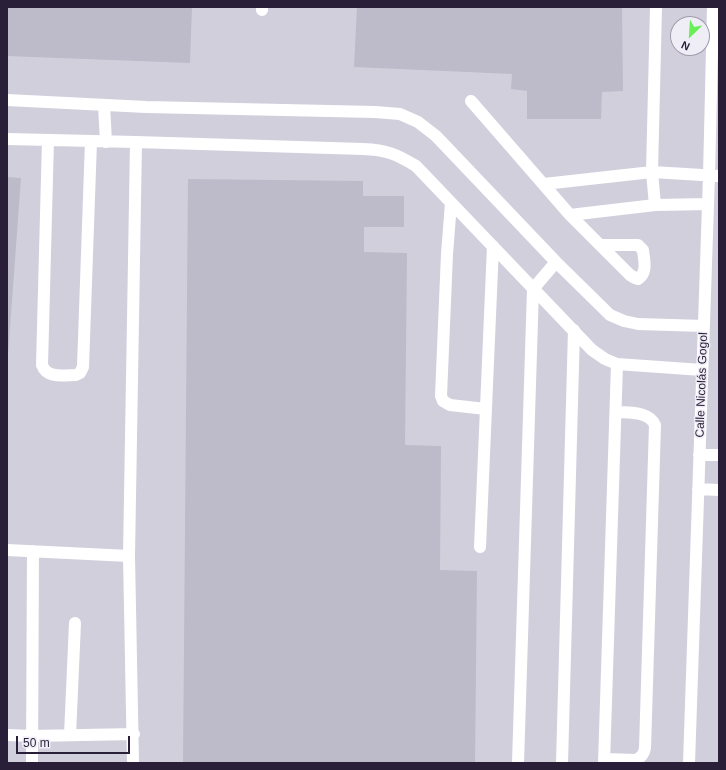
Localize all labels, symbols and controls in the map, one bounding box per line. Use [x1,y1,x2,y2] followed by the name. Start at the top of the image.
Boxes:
[670,16,710,56] north arrow
[679,39,691,53] text: N
[693,332,711,438] street label: Calle Nicolás Gogol
[18,728,132,754] scale bar
[23,736,50,750] text: 50 m

